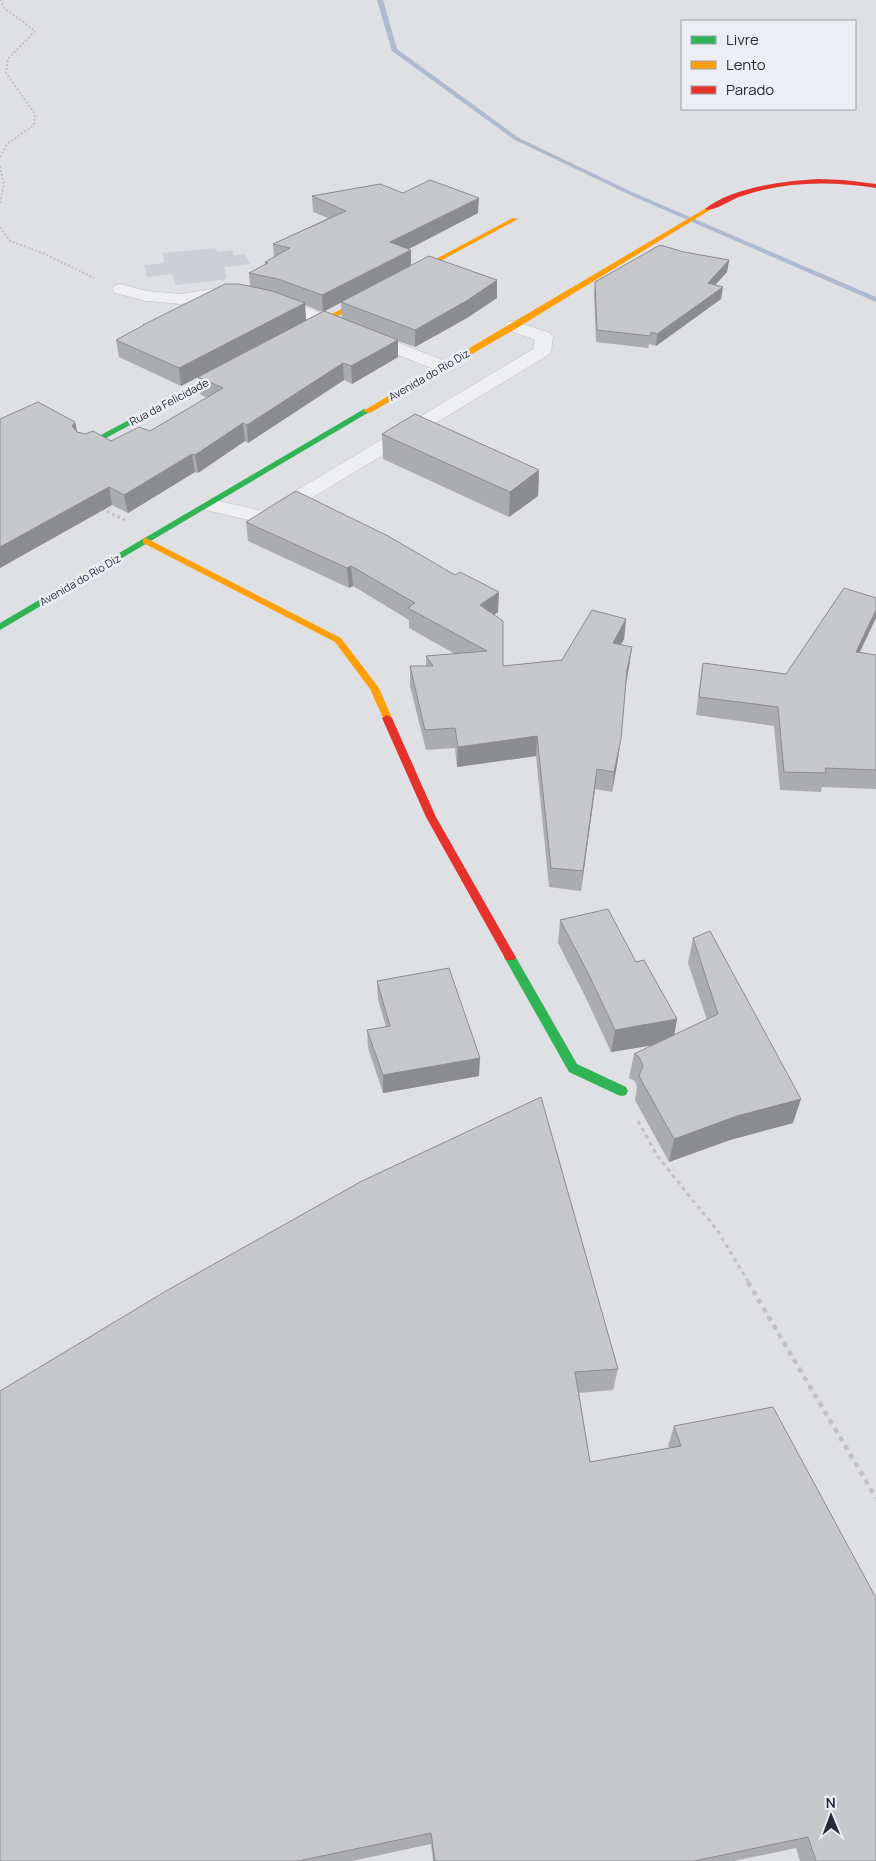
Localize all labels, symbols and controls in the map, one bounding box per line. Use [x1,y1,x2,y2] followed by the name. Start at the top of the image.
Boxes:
[681,20,856,110] legend
[726,29,759,50] text: Livre
[726,54,766,75] text: Lento
[726,79,774,100] text: Parado
[385,345,472,404] street label: Avenida do Rio Diz
[127,374,211,429] street label: Rua da Felicidade
[36,550,123,609] street label: Avenida do Rio Diz
[806,1791,856,1841] north arrow
[826,1793,836,1812] text: N

